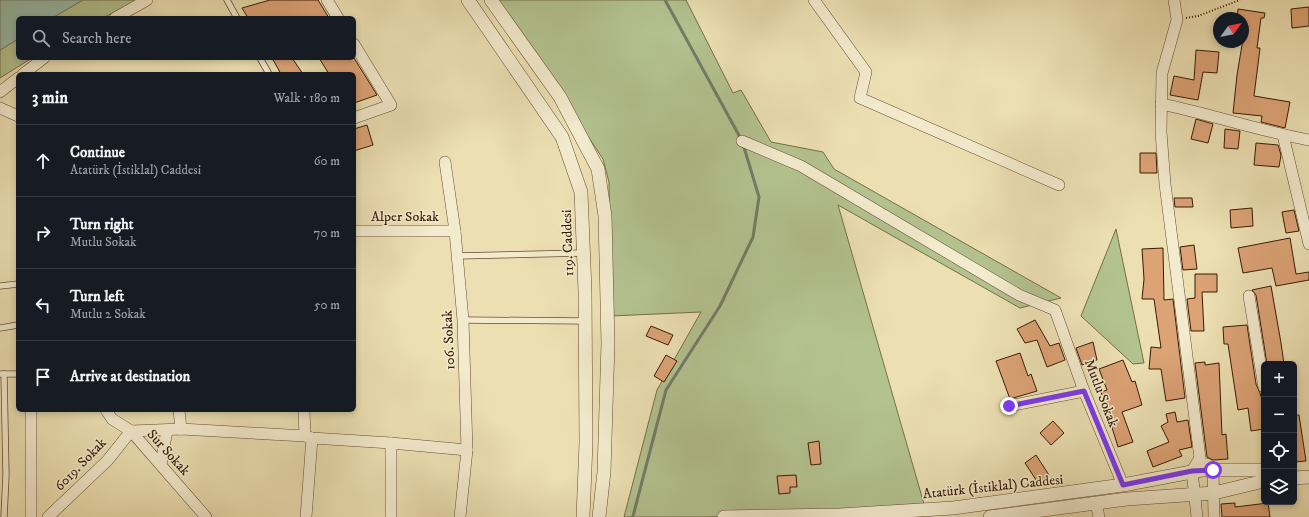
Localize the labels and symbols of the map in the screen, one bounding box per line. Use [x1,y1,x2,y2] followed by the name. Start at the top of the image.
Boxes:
[1213,12,1249,48] north arrow
[371,208,439,226] street label: Alper Sokak
[558,209,578,277] street label: 119. Caddesi
[438,309,460,370] street label: 106. Sokak
[1080,357,1122,430] street label: Mutlu Sokak
[1000,397,1018,415] route end
[143,426,194,480] street label: Sur Sokak
[51,434,111,495] street label: 6019. Sokak
[1204,461,1222,479] route start
[922,471,1065,503] street label: Atatürk (İstiklal) Caddesi

